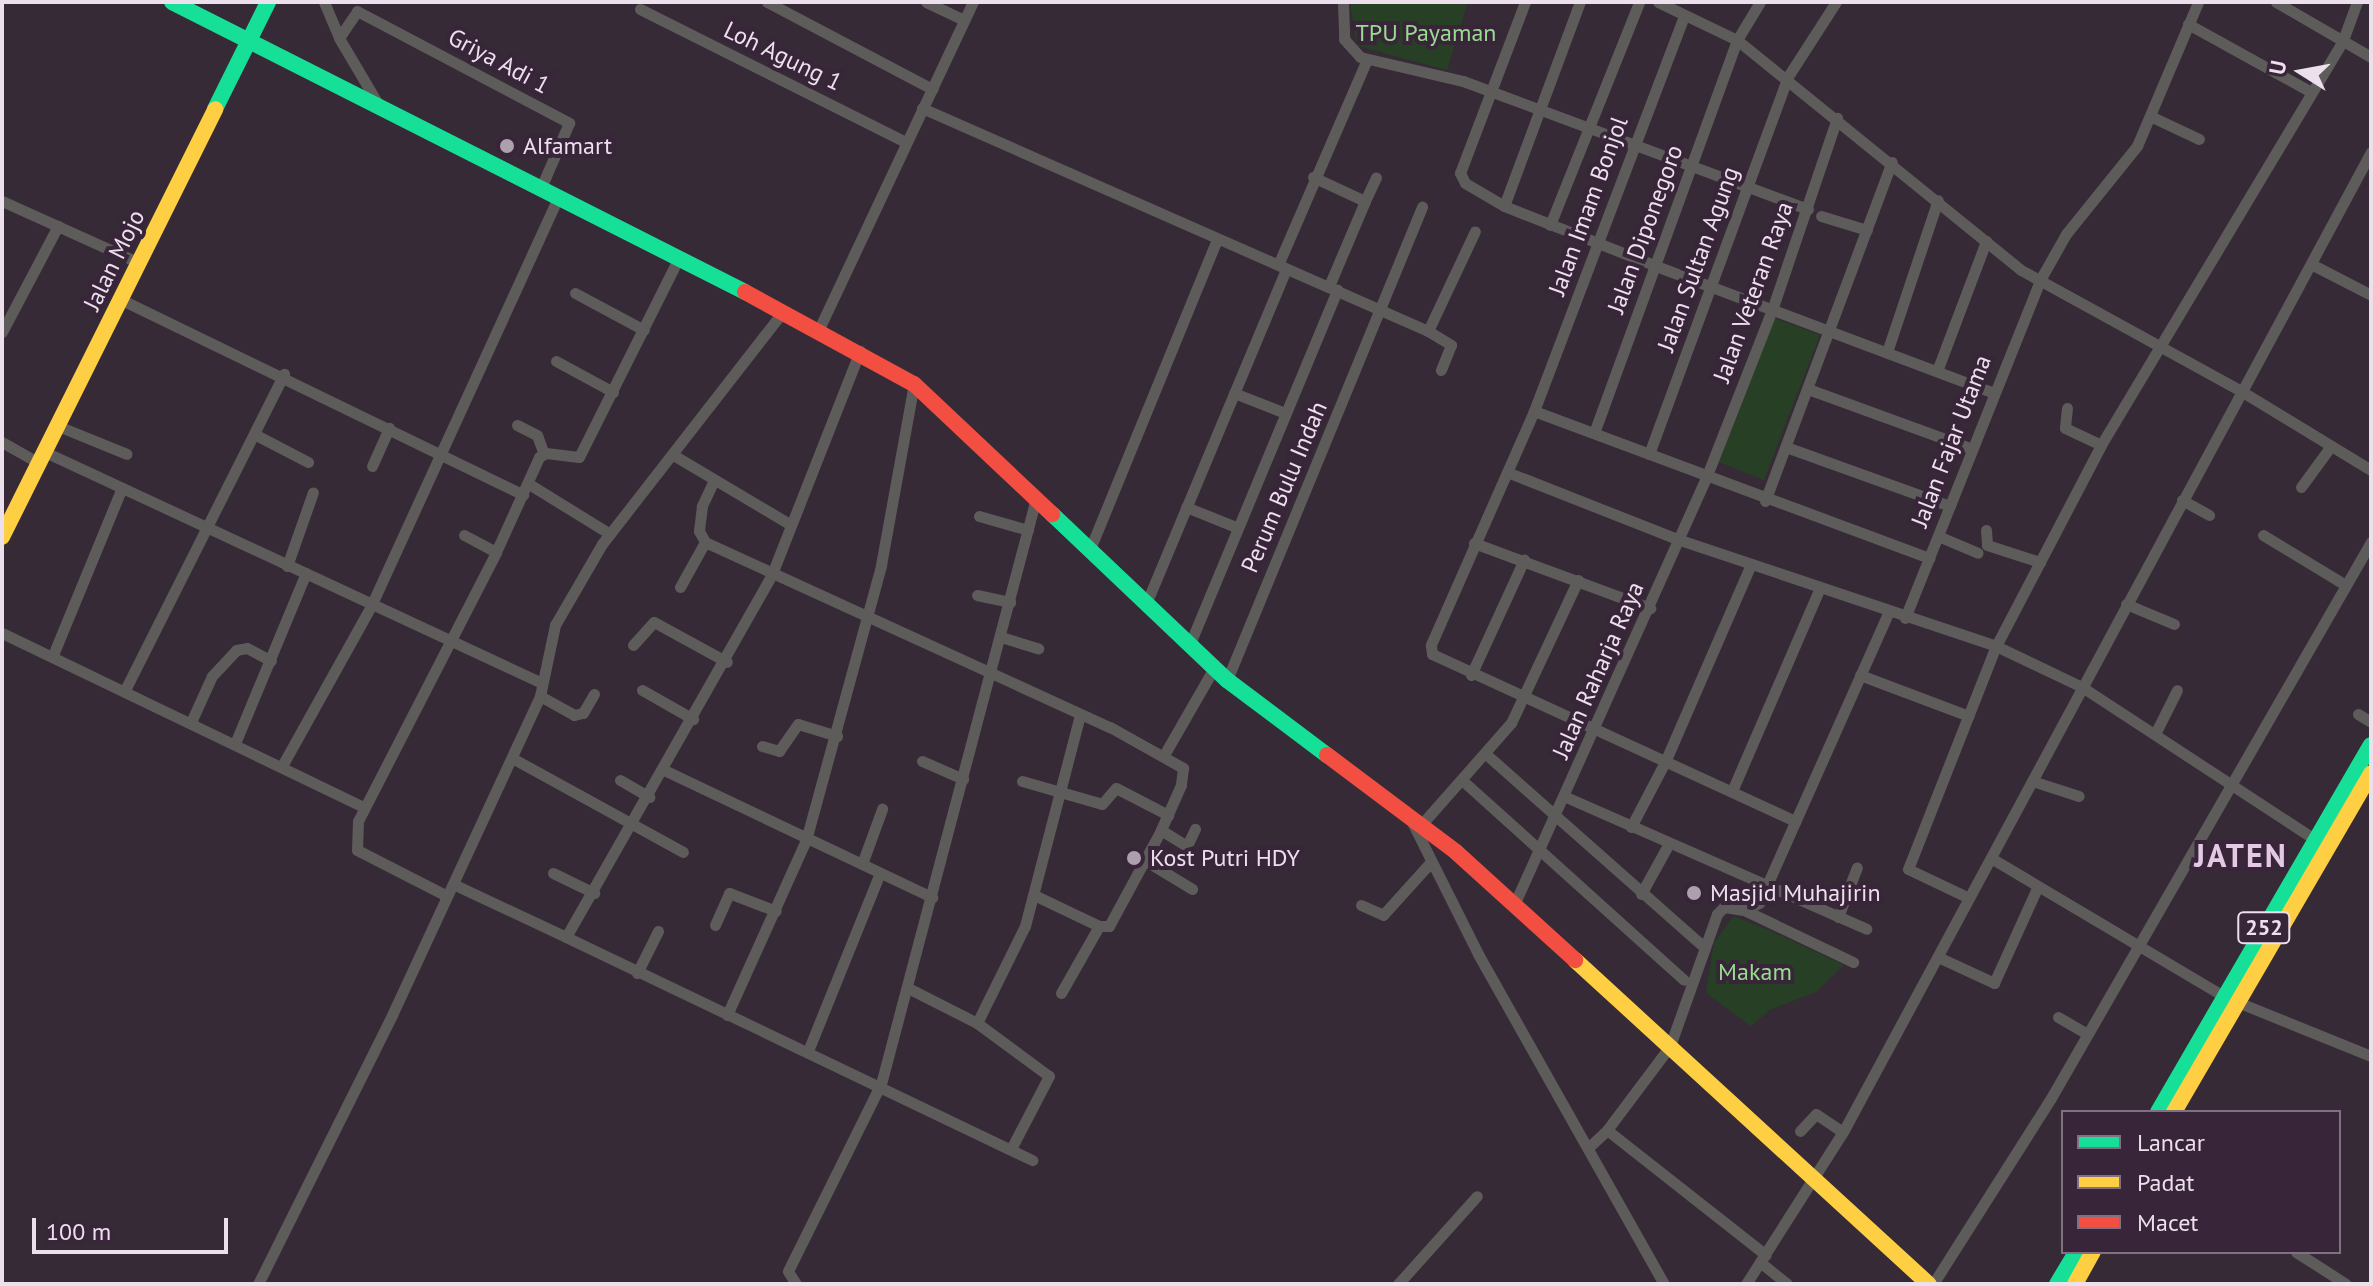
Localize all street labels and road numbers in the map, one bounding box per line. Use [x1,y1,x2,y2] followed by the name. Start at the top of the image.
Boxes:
[719,15,847,97] street label: Loh Agung 1
[443,22,555,100] street label: Griya Adi 1
[1542,113,1634,299] street label: Jalan Imam Bonjol
[1601,141,1689,317] street label: Jalan Diponegoro
[1651,162,1745,356] street label: Jalan Sultan Agung
[1707,198,1799,386] street label: Jalan Veteran Raya
[77,205,151,315] street label: Jalan Mojo
[1905,351,1997,531] street label: Jalan Fajar Utama
[1235,397,1333,577] street label: Perum Bulu Indah
[1546,577,1650,763] street label: Jalan Raharja Raya
[2236,910,2292,946] road number: 252

